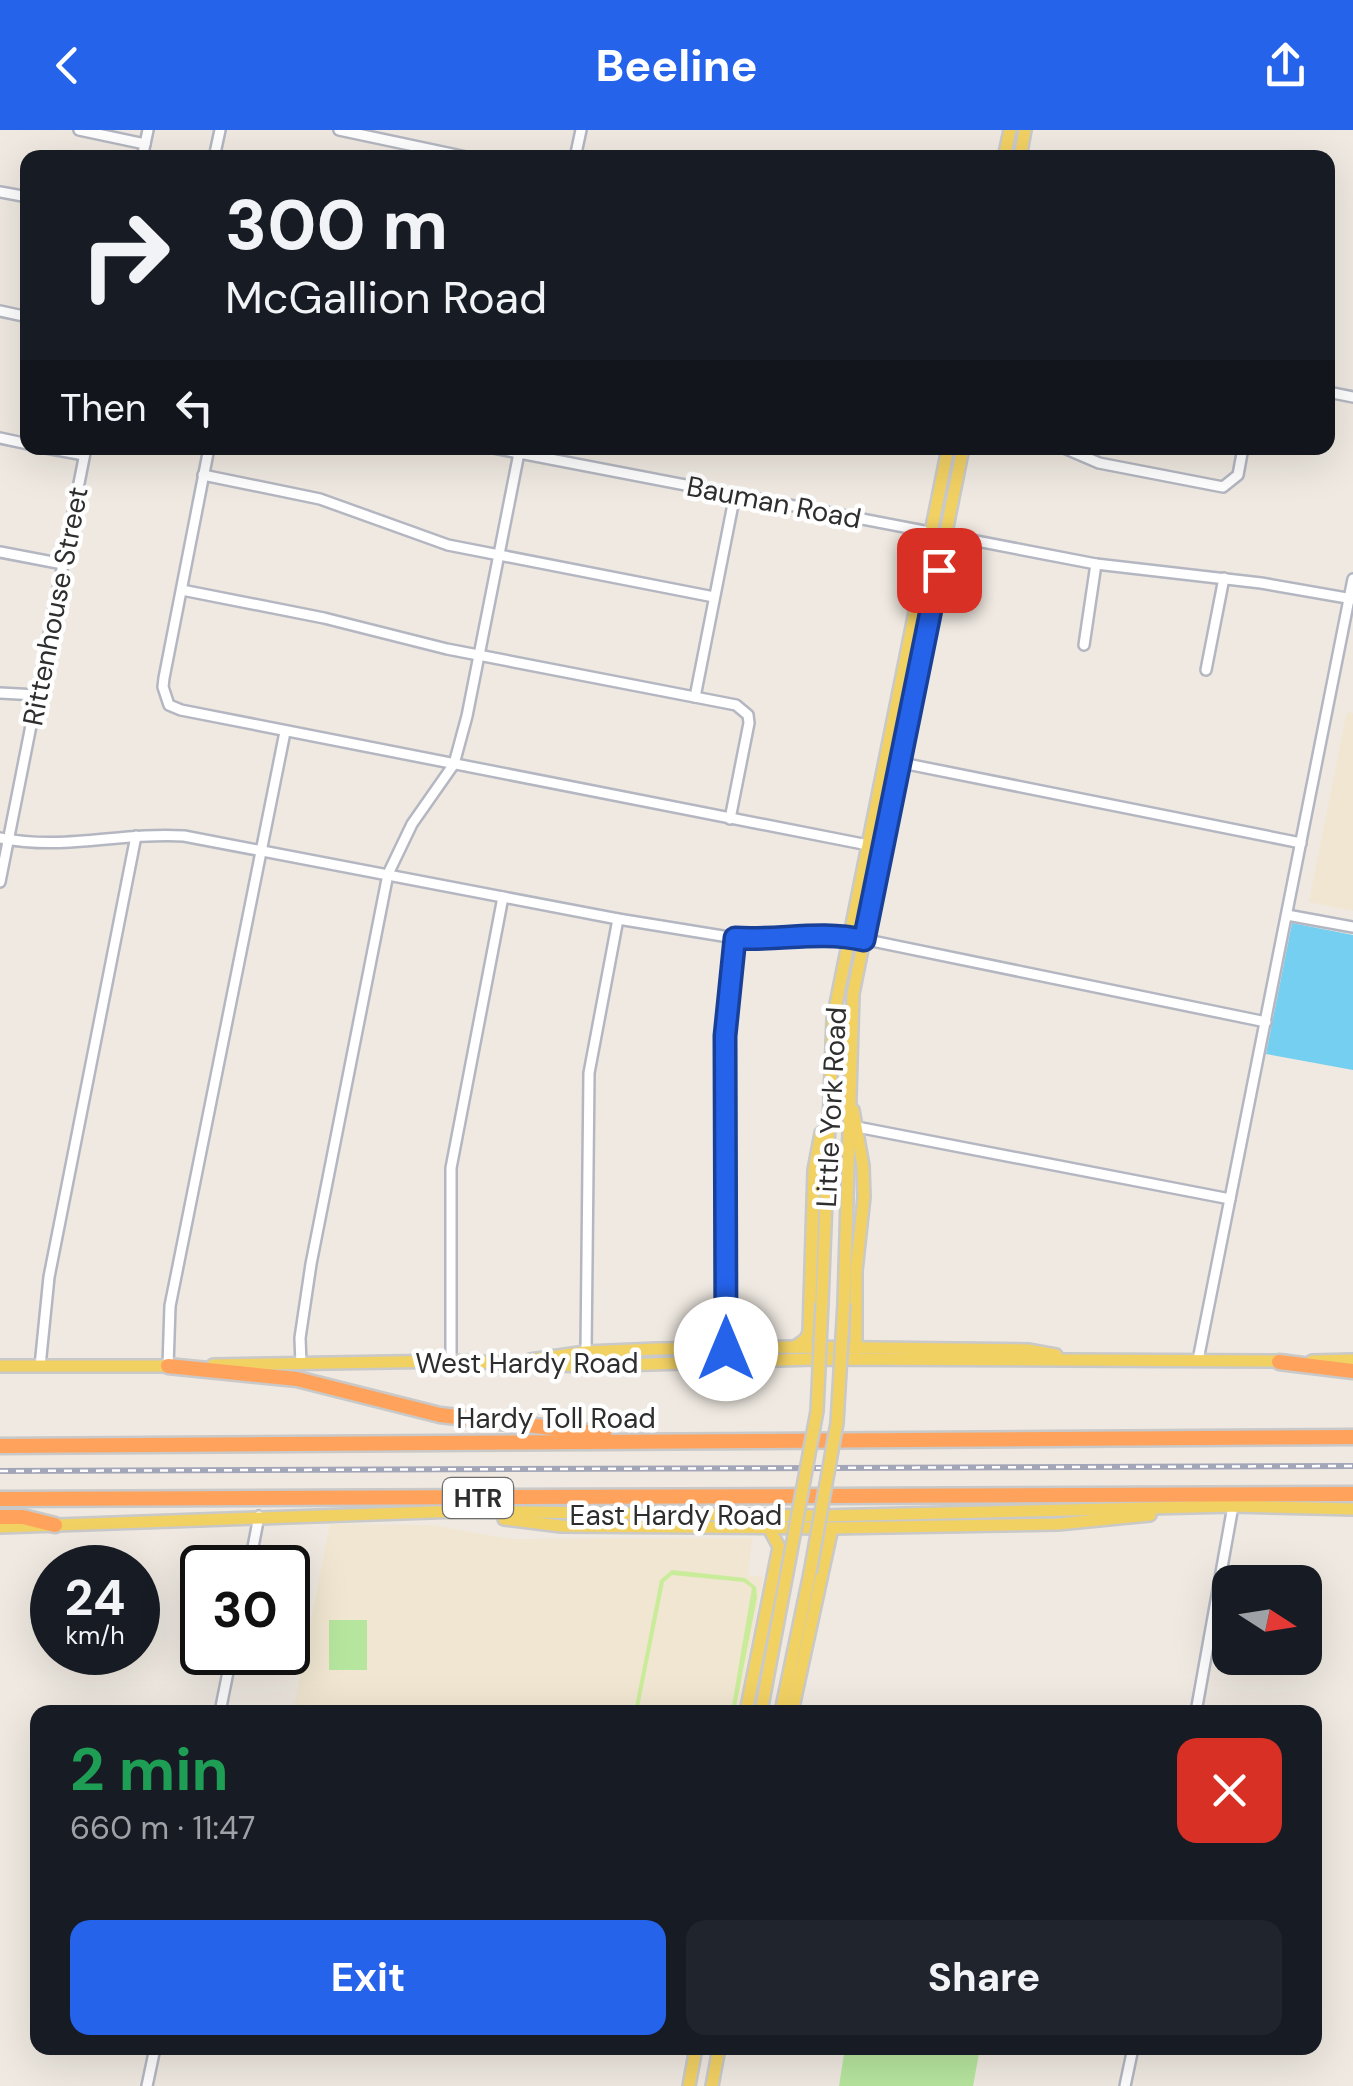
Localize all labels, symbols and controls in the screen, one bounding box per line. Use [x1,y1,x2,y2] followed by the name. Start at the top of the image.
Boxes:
[595,36,758,95] text: Beeline
[40,38,95,93] icon: back
[1258,38,1313,93] icon: share
[225,180,448,271] text: 300 m
[60,190,190,320] icon: right
[225,268,547,327] text: McGallion Road
[167,380,222,435] icon: left
[60,383,147,433] text: Then
[683,467,864,538] street label: Bauman Road
[14,484,97,729] street label: Rittenhouse Street
[897,528,982,613] pin
[912,543,967,598] icon: arrive
[808,1006,855,1208] street label: Little York Road
[674,1297,778,1401] position arrow
[415,1345,639,1382] street label: West Hardy Road
[456,1400,656,1437] street label: Hardy Toll Road
[443,1478,513,1518] road number: HTR
[570,1497,782,1534] street label: East Hardy Road
[180,1545,310,1675] speed limit sign: 30
[65,1565,126,1631] text: 24
[1212,1565,1322,1675] north arrow
[1212,1565,1322,1675] map controls
[65,1619,125,1652] text: km/h
[70,1730,229,1809] text: 2 min
[1177,1738,1282,1843] button: close
[70,1807,255,1849] text: 660 m · 11:47
[70,1920,666,2035] button: Exit
[686,1920,1282,2035] button: Share

